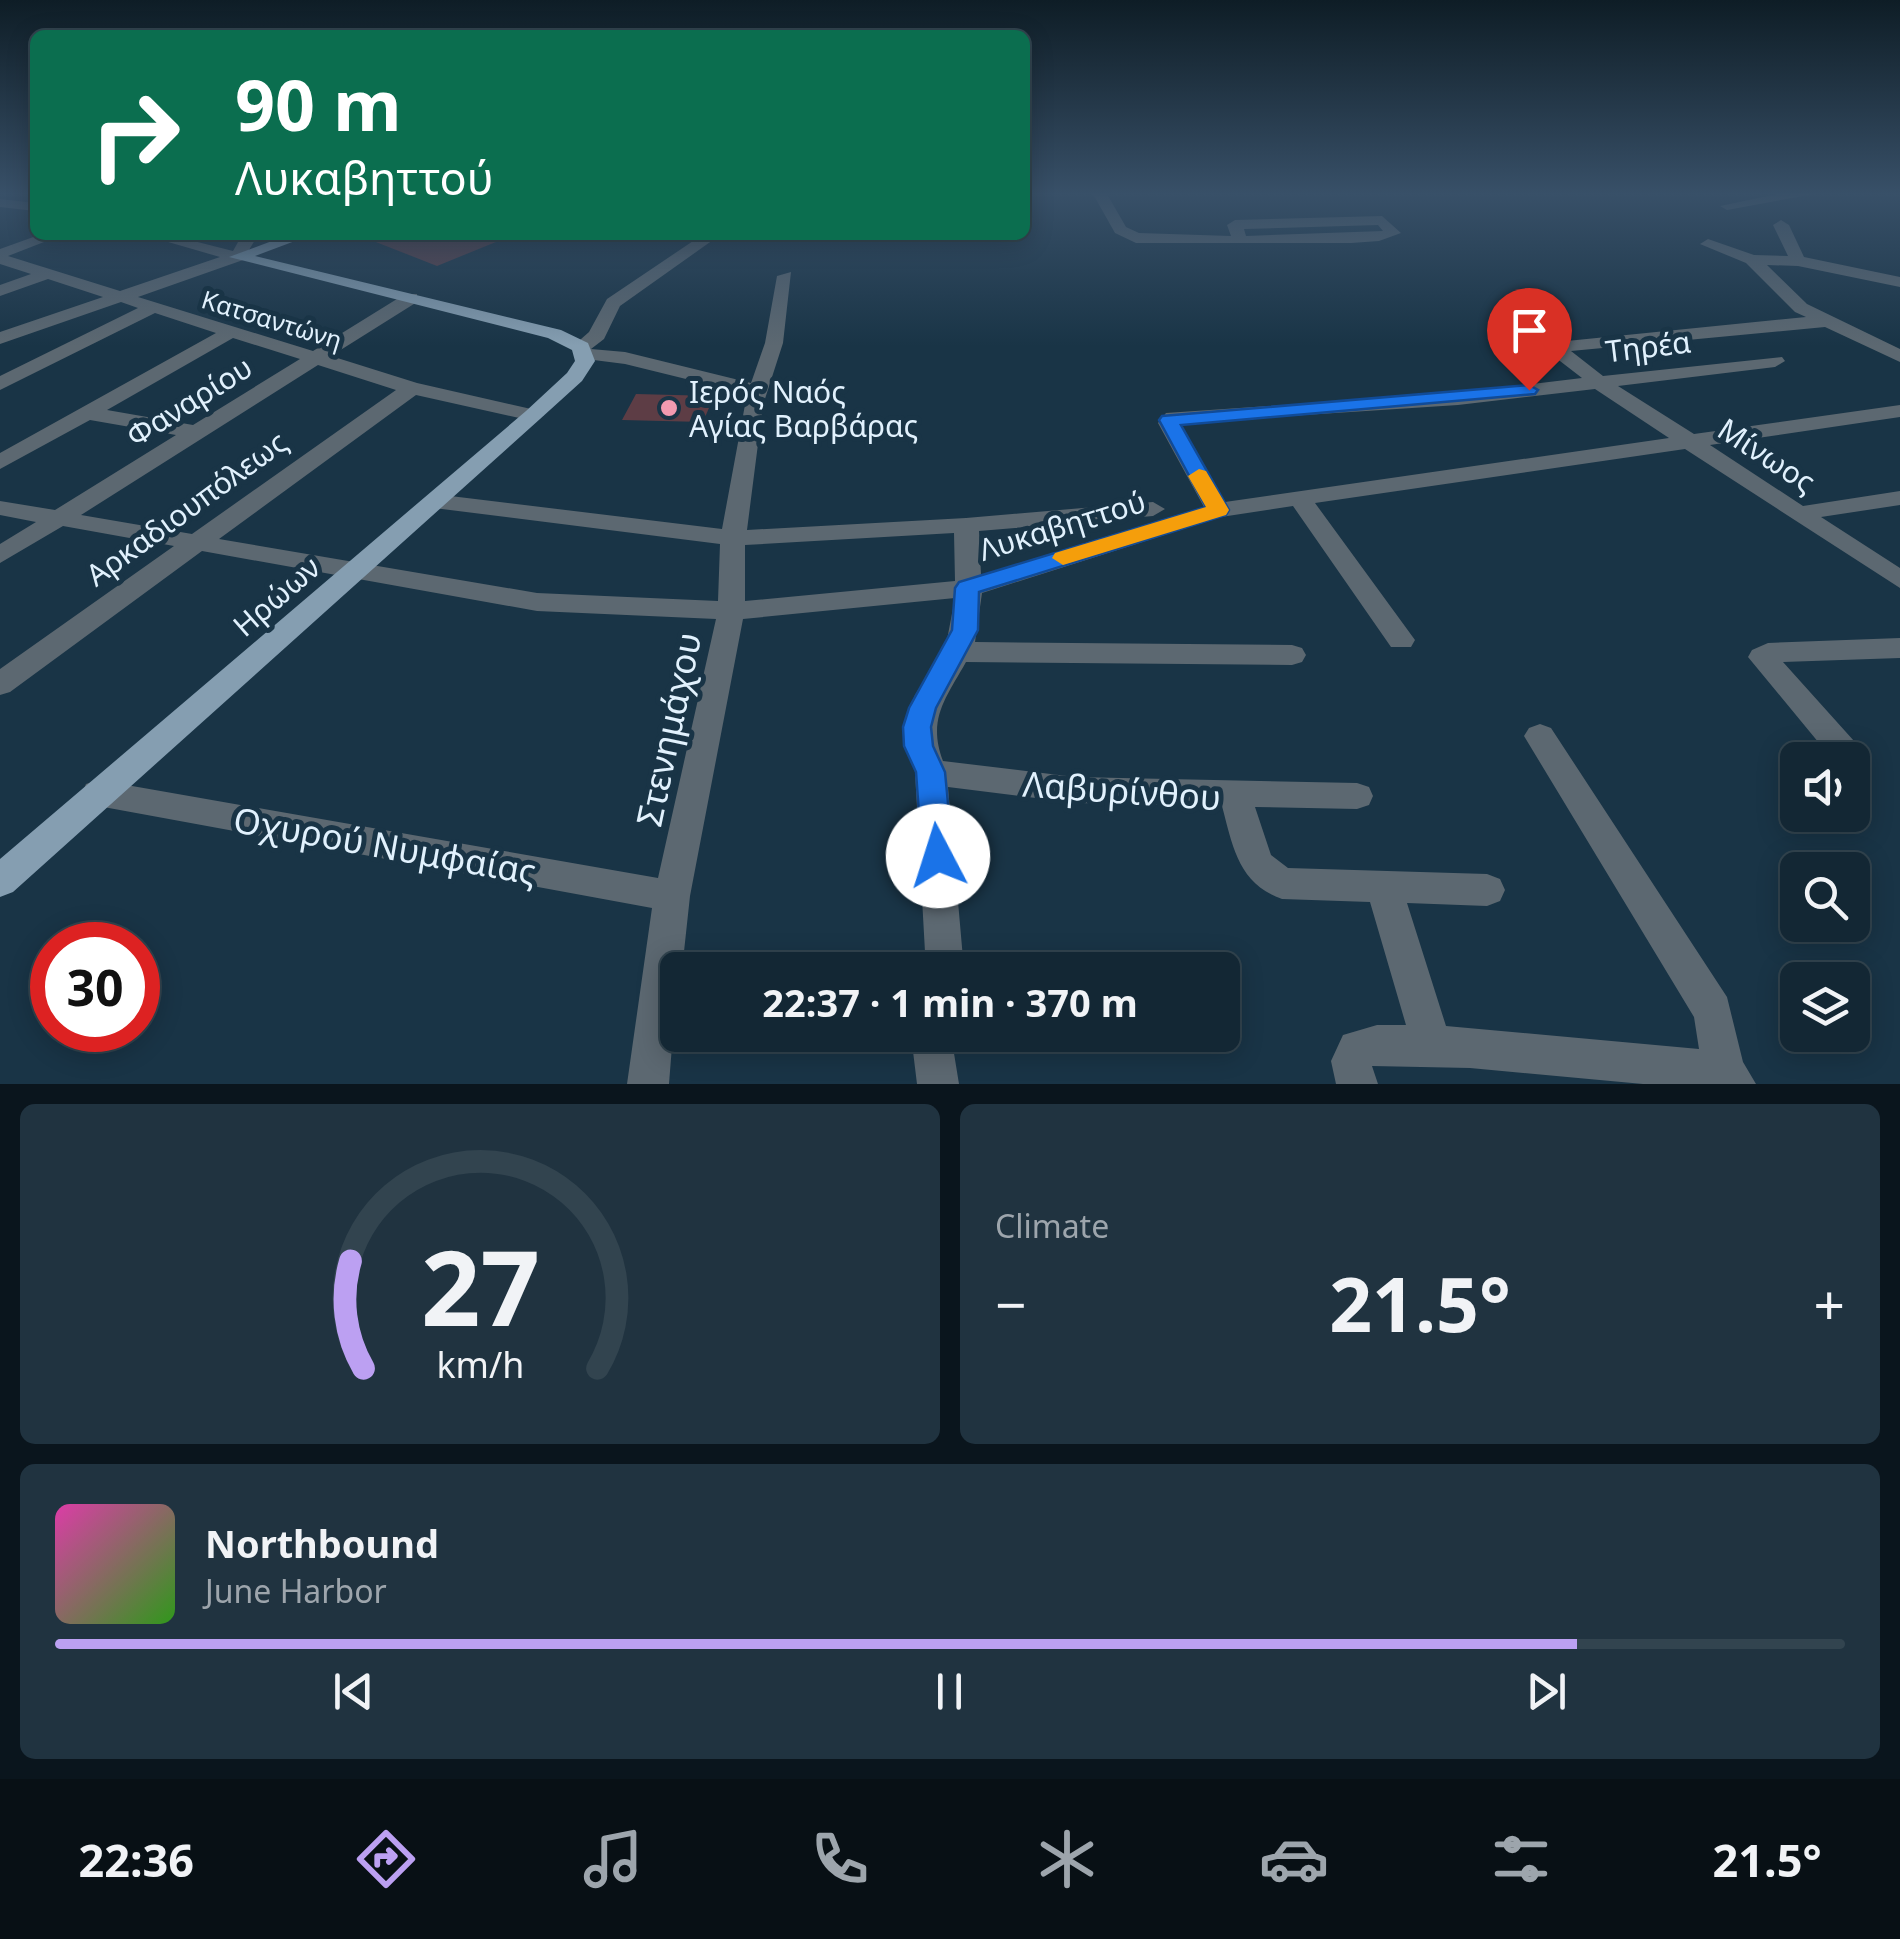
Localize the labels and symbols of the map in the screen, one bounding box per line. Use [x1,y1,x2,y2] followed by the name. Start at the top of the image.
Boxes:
[198,282,346,356] street label: Κατσαντώνη
[1487,288,1572,391] pin
[1603,320,1693,372] street label: Τηρέα
[118,346,260,456] street label: Φαναρίου
[689,371,918,446] place label: Ιερός Ναός Αγίας Βαρβάρας
[658,397,680,419] marker: Ιερός Ναός Αγίας Βαρβάρας
[1710,408,1824,502] street label: Μίνωος
[77,421,295,595] street label: Αρκαδιουπόλεως
[974,480,1150,570] street label: Λυκαβηττού
[224,547,328,645] street label: Ηρώων
[625,628,711,830] street label: Στενημάχου
[1021,760,1223,820] street label: Λαβυρίνθου
[230,795,540,895] street label: Οχυρού Νυμφαίας
[886,804,990,908] position arrow
[30,922,160,1052] speed limit sign: 30

